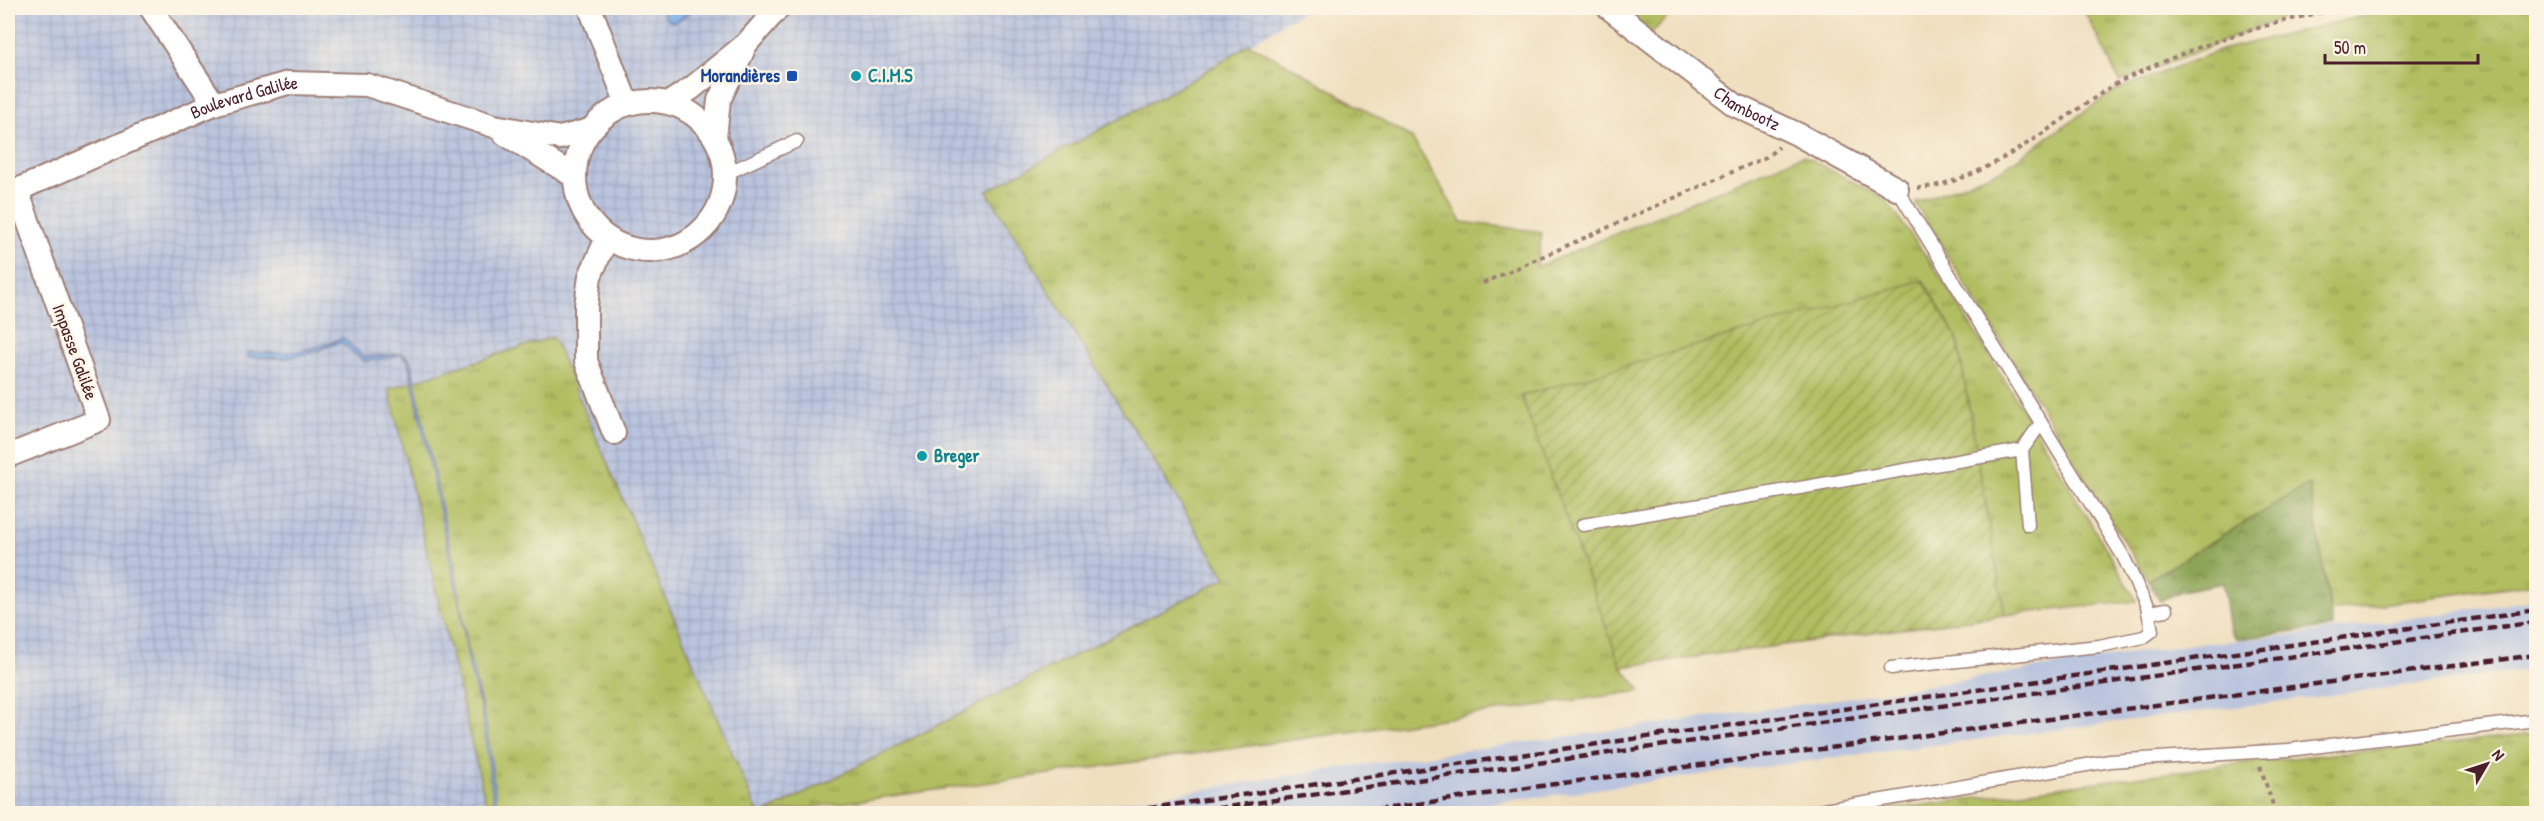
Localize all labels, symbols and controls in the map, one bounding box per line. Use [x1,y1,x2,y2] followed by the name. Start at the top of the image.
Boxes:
[2325,27,2478,65] scale bar
[2334,35,2366,60] text: 50 m
[701,63,780,88] place label: Morandières
[868,63,913,88] place label: C.I.M.S
[785,69,799,83] marker: Morandières
[849,69,863,83] marker: C.I.M.S
[186,70,298,125] street label: Boulevard Galilée
[1708,80,1785,136] street label: Chambootz
[47,301,104,403] street label: Impasse Galilée
[934,443,979,469] place label: Breger
[915,449,929,463] marker: Breger
[2457,734,2517,794] north arrow
[2487,744,2510,765] text: N

